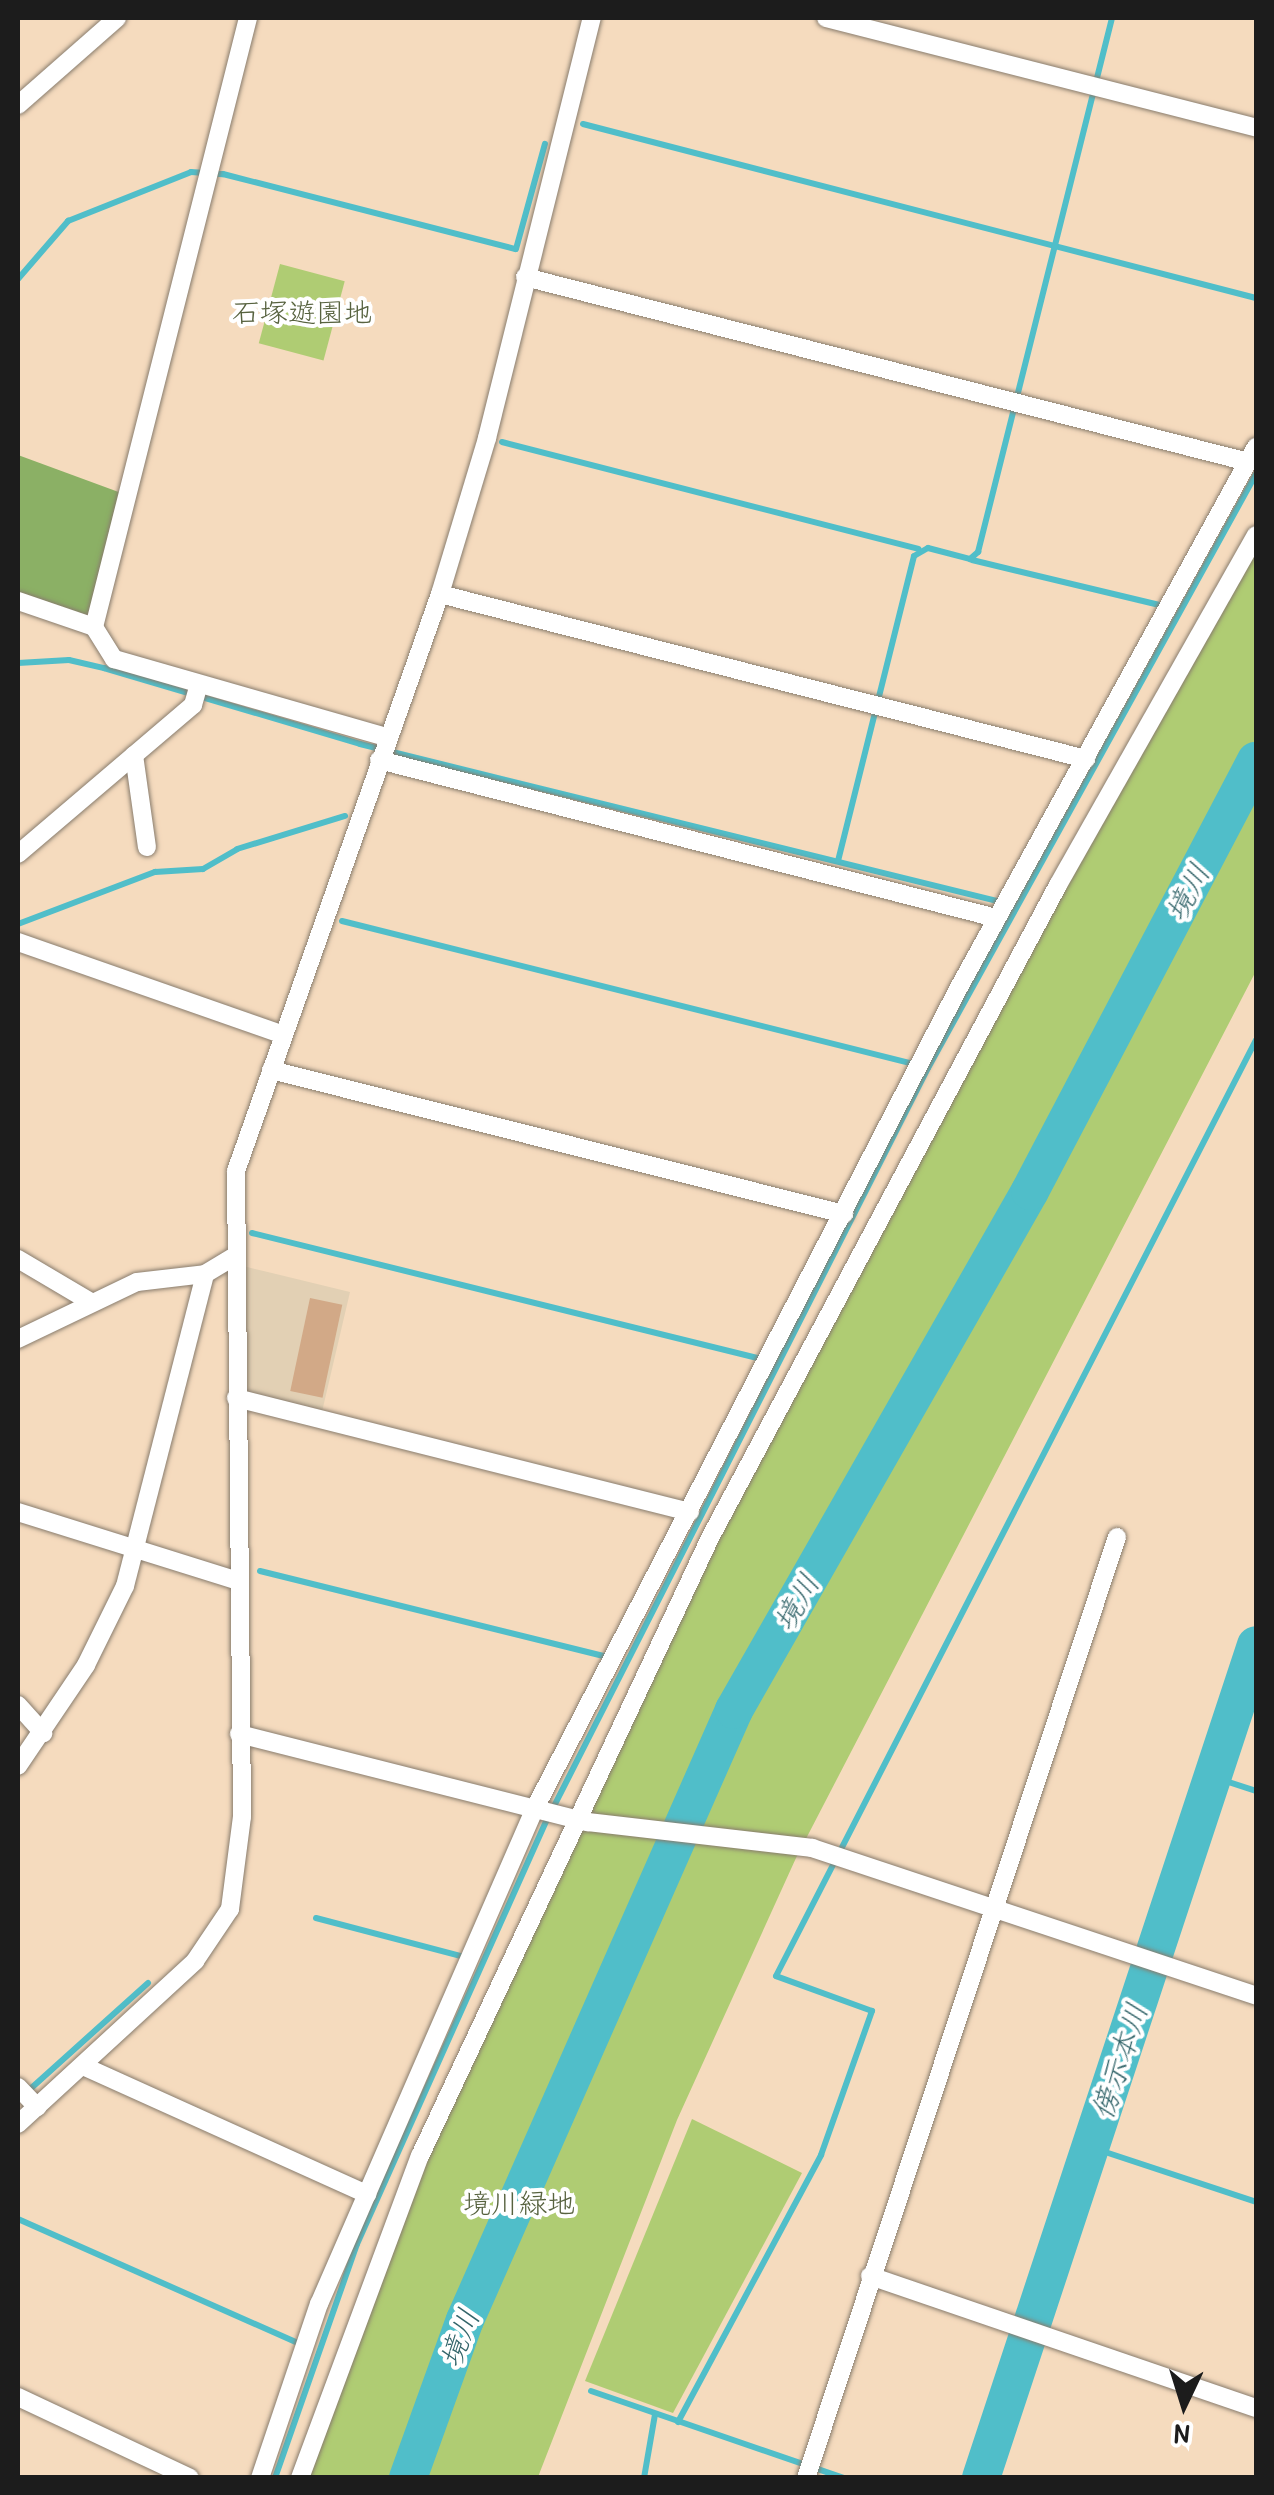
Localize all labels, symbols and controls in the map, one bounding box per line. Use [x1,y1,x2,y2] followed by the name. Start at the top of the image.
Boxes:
[232,295,372,329] park label: 石塚遊園地
[1157,857,1217,927] water label: 境川
[765,1567,827,1637] water label: 境川
[1083,1998,1155,2124] water label: 傍示本川
[463,2186,575,2220] park label: 境川緑地
[431,2304,487,2372] water label: 境川
[1134,2355,1234,2455] north arrow
[1173,2415,1191,2454] text: N

